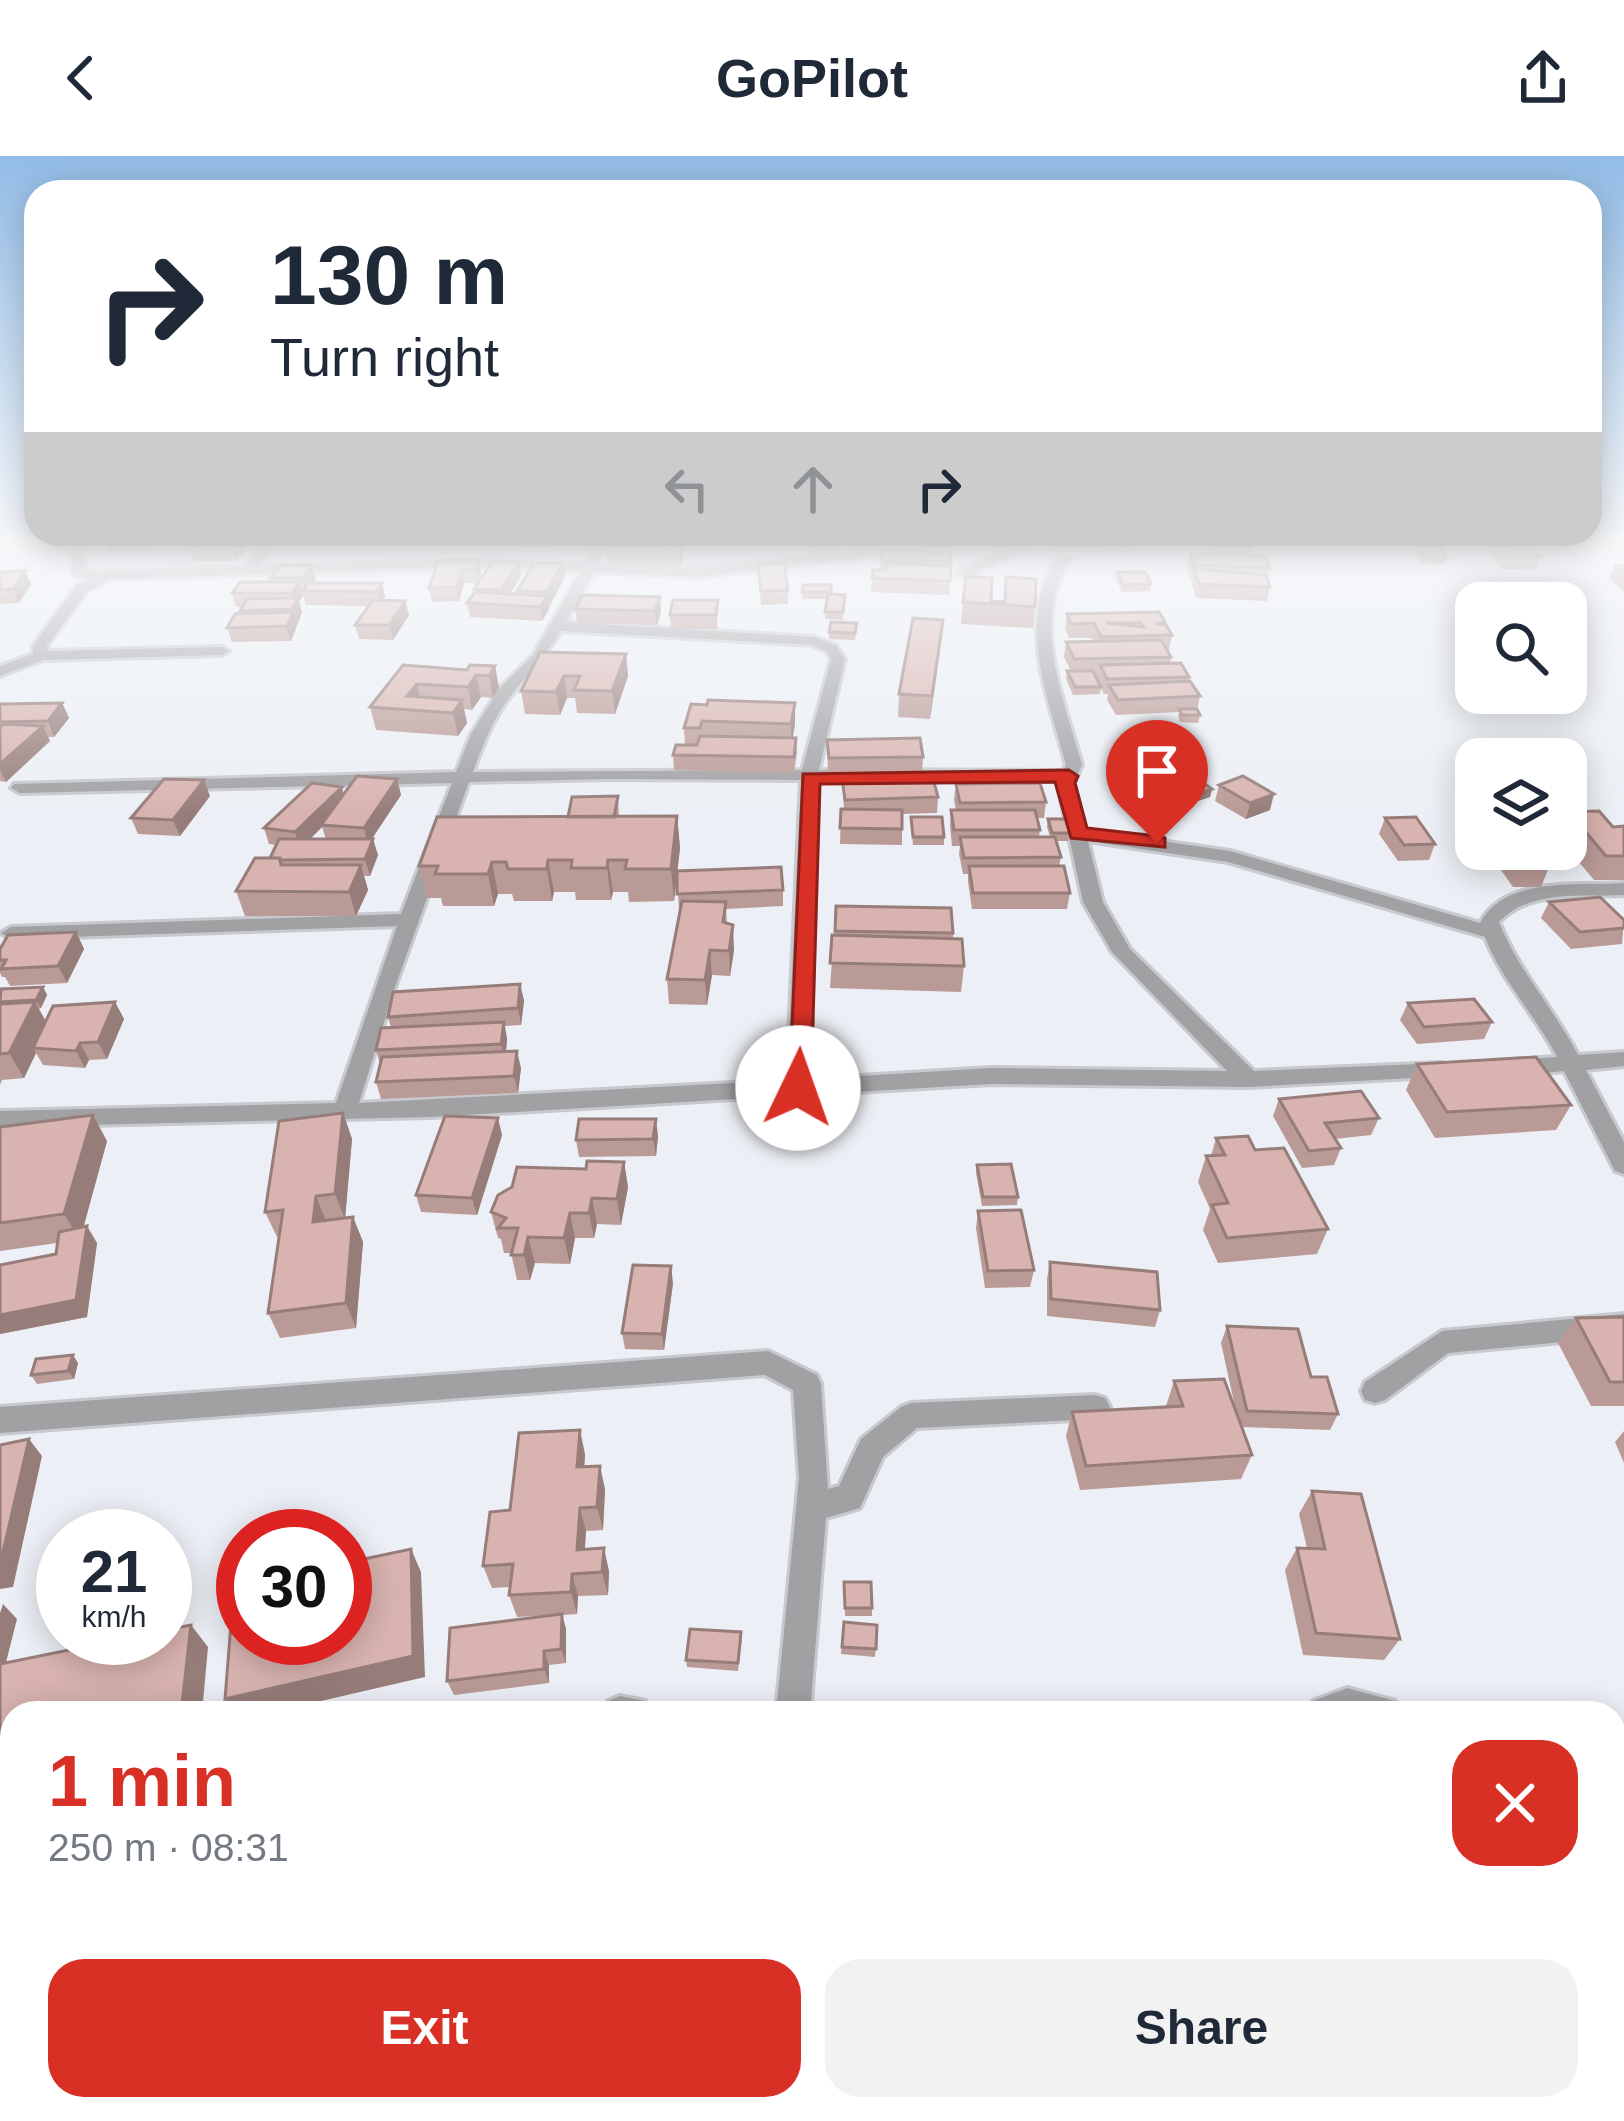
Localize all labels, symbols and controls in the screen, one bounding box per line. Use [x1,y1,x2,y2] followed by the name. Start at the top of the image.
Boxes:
[48,45,114,111] icon: back
[1510,45,1576,111] icon: share
[716,48,908,108] text: GoPilot
[72,228,228,384] icon: right
[270,228,508,322] text: 130 m
[270,327,499,387] text: Turn right
[654,456,720,522] icon: left
[780,456,846,522] icon: ahead
[906,456,972,522] icon: right
[1455,582,1587,870] map controls
[1455,582,1587,714] button: search
[1106,720,1208,843] pin
[1124,738,1190,804] icon: arrive
[1455,738,1587,870] button: layers
[735,1025,861,1151] position arrow
[216,1509,372,1665] speed limit sign: 30
[81,1538,147,1605] text: 21
[81,1600,147,1633] text: km/h
[1452,1740,1578,1866] button: close
[48,1741,236,1821] text: 1 min
[48,1826,289,1869] text: 250 m · 08:31
[48,1959,801,2097] button: Exit
[825,1959,1578,2097] button: Share

